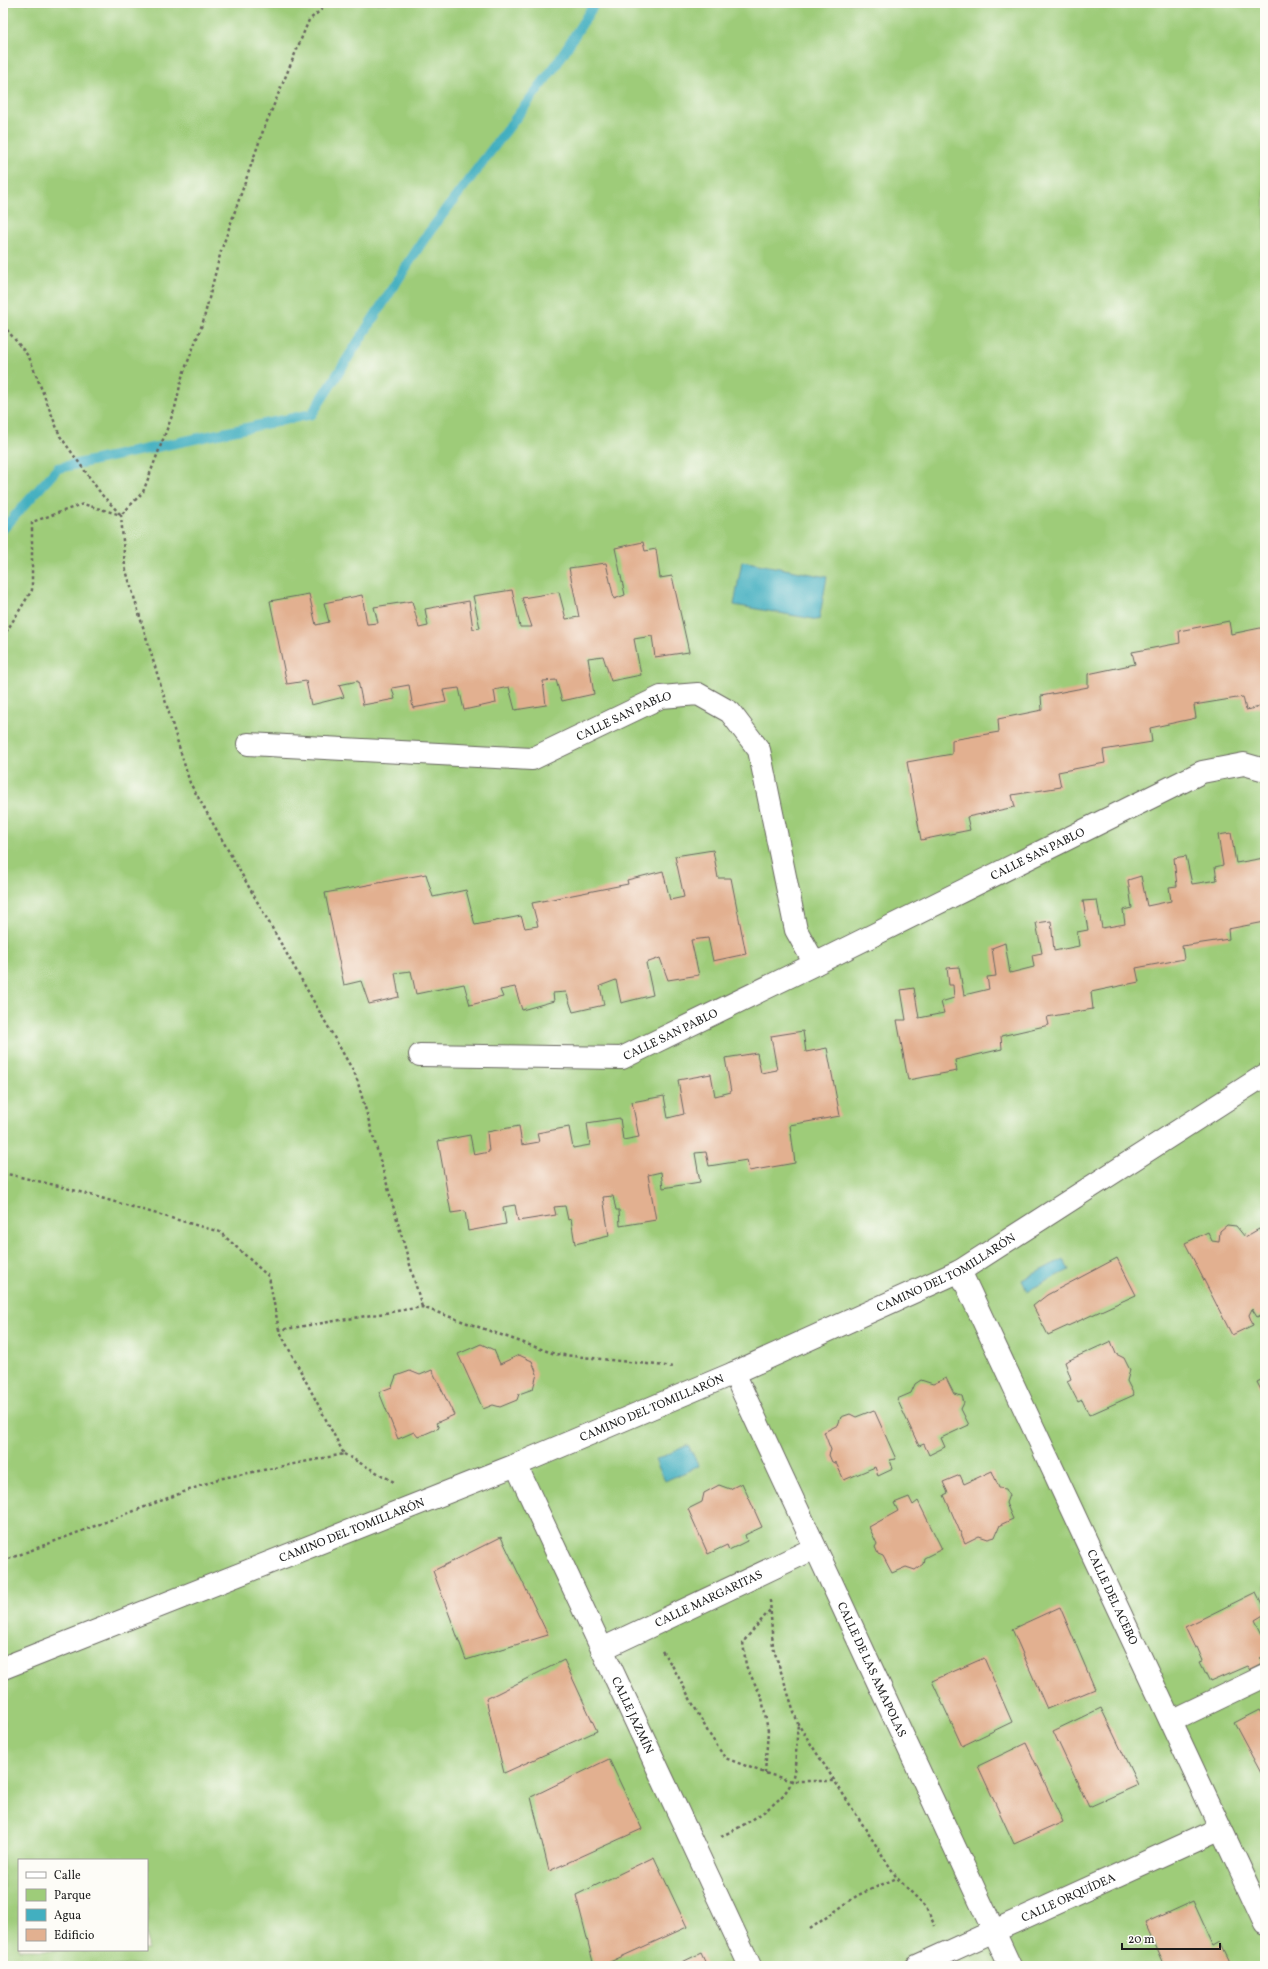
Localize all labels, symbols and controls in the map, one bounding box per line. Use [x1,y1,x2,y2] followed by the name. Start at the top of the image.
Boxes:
[574,689,672,745] street label: CALLE SAN PABLO
[988,824,1088,885] street label: CALLE SAN PABLO
[621,1005,721,1065] street label: CALLE SAN PABLO
[874,1230,1019,1317] street label: CAMINO DEL TOMILLARÓN
[577,1371,727,1446] street label: CAMINO DEL TOMILLARÓN
[277,1495,427,1567] street label: CAMINO DEL TOMILLARÓN
[1082,1547,1141,1648] street label: CALLE DEL ACEBO
[653,1567,765,1632] street label: CALLE MARGARITAS
[833,1600,909,1740] street label: CALLE DE LAS AMAPOLAS
[607,1674,657,1757] street label: CALLE JAZMÍN
[18,1859,148,1951] legend
[54,1868,81,1884] text: Calle
[1019,1870,1119,1927] street label: CALLE ORQUÍDEA
[54,1888,91,1904] text: Parque
[54,1908,81,1924] text: Agua
[1122,1925,1220,1951] scale bar
[54,1928,94,1944] text: Edificio
[1128,1932,1155,1948] text: 20 m

